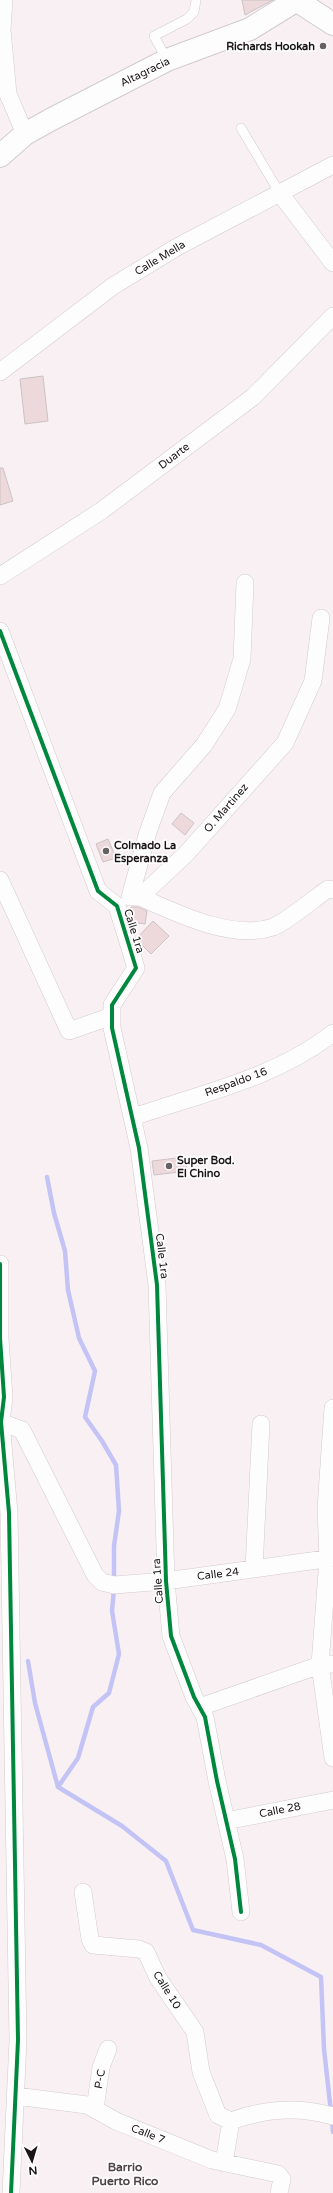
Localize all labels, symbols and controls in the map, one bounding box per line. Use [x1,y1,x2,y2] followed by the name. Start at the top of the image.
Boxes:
[226,40,315,53] place label: Richards Hookah
[318,41,328,51] marker: Richards Hookah
[118,54,172,90] street label: Altagracia
[132,238,188,278] street label: Calle Mella
[156,440,192,472] street label: Duarte
[201,780,251,835] street label: O. Martinez
[114,839,176,866] place label: Colmado La Esperanza
[101,846,111,856] marker: Colmado La Esperanza
[121,907,147,955] street label: Calle 1ra
[203,1065,269,1099] street label: Respaldo 16
[177,1154,235,1180] place label: Super Bod. El Chino
[164,1161,174,1171] marker: Super Bod. El Chino
[153,1233,171,1279] street label: Calle 1ra
[150,1558,166,1604] street label: Calle 1ra
[196,1565,240,1583] street label: Calle 24
[258,1800,302,1820] street label: Calle 28
[150,1969,184,2011] street label: Calle 10
[92,2068,108,2090] street label: P-C
[129,2121,167,2147] street label: Calle 7
[12,2141,52,2181] north arrow
[92,2160,158,2188] district label: Barrio Puerto Rico
[28,2164,38,2177] text: N

